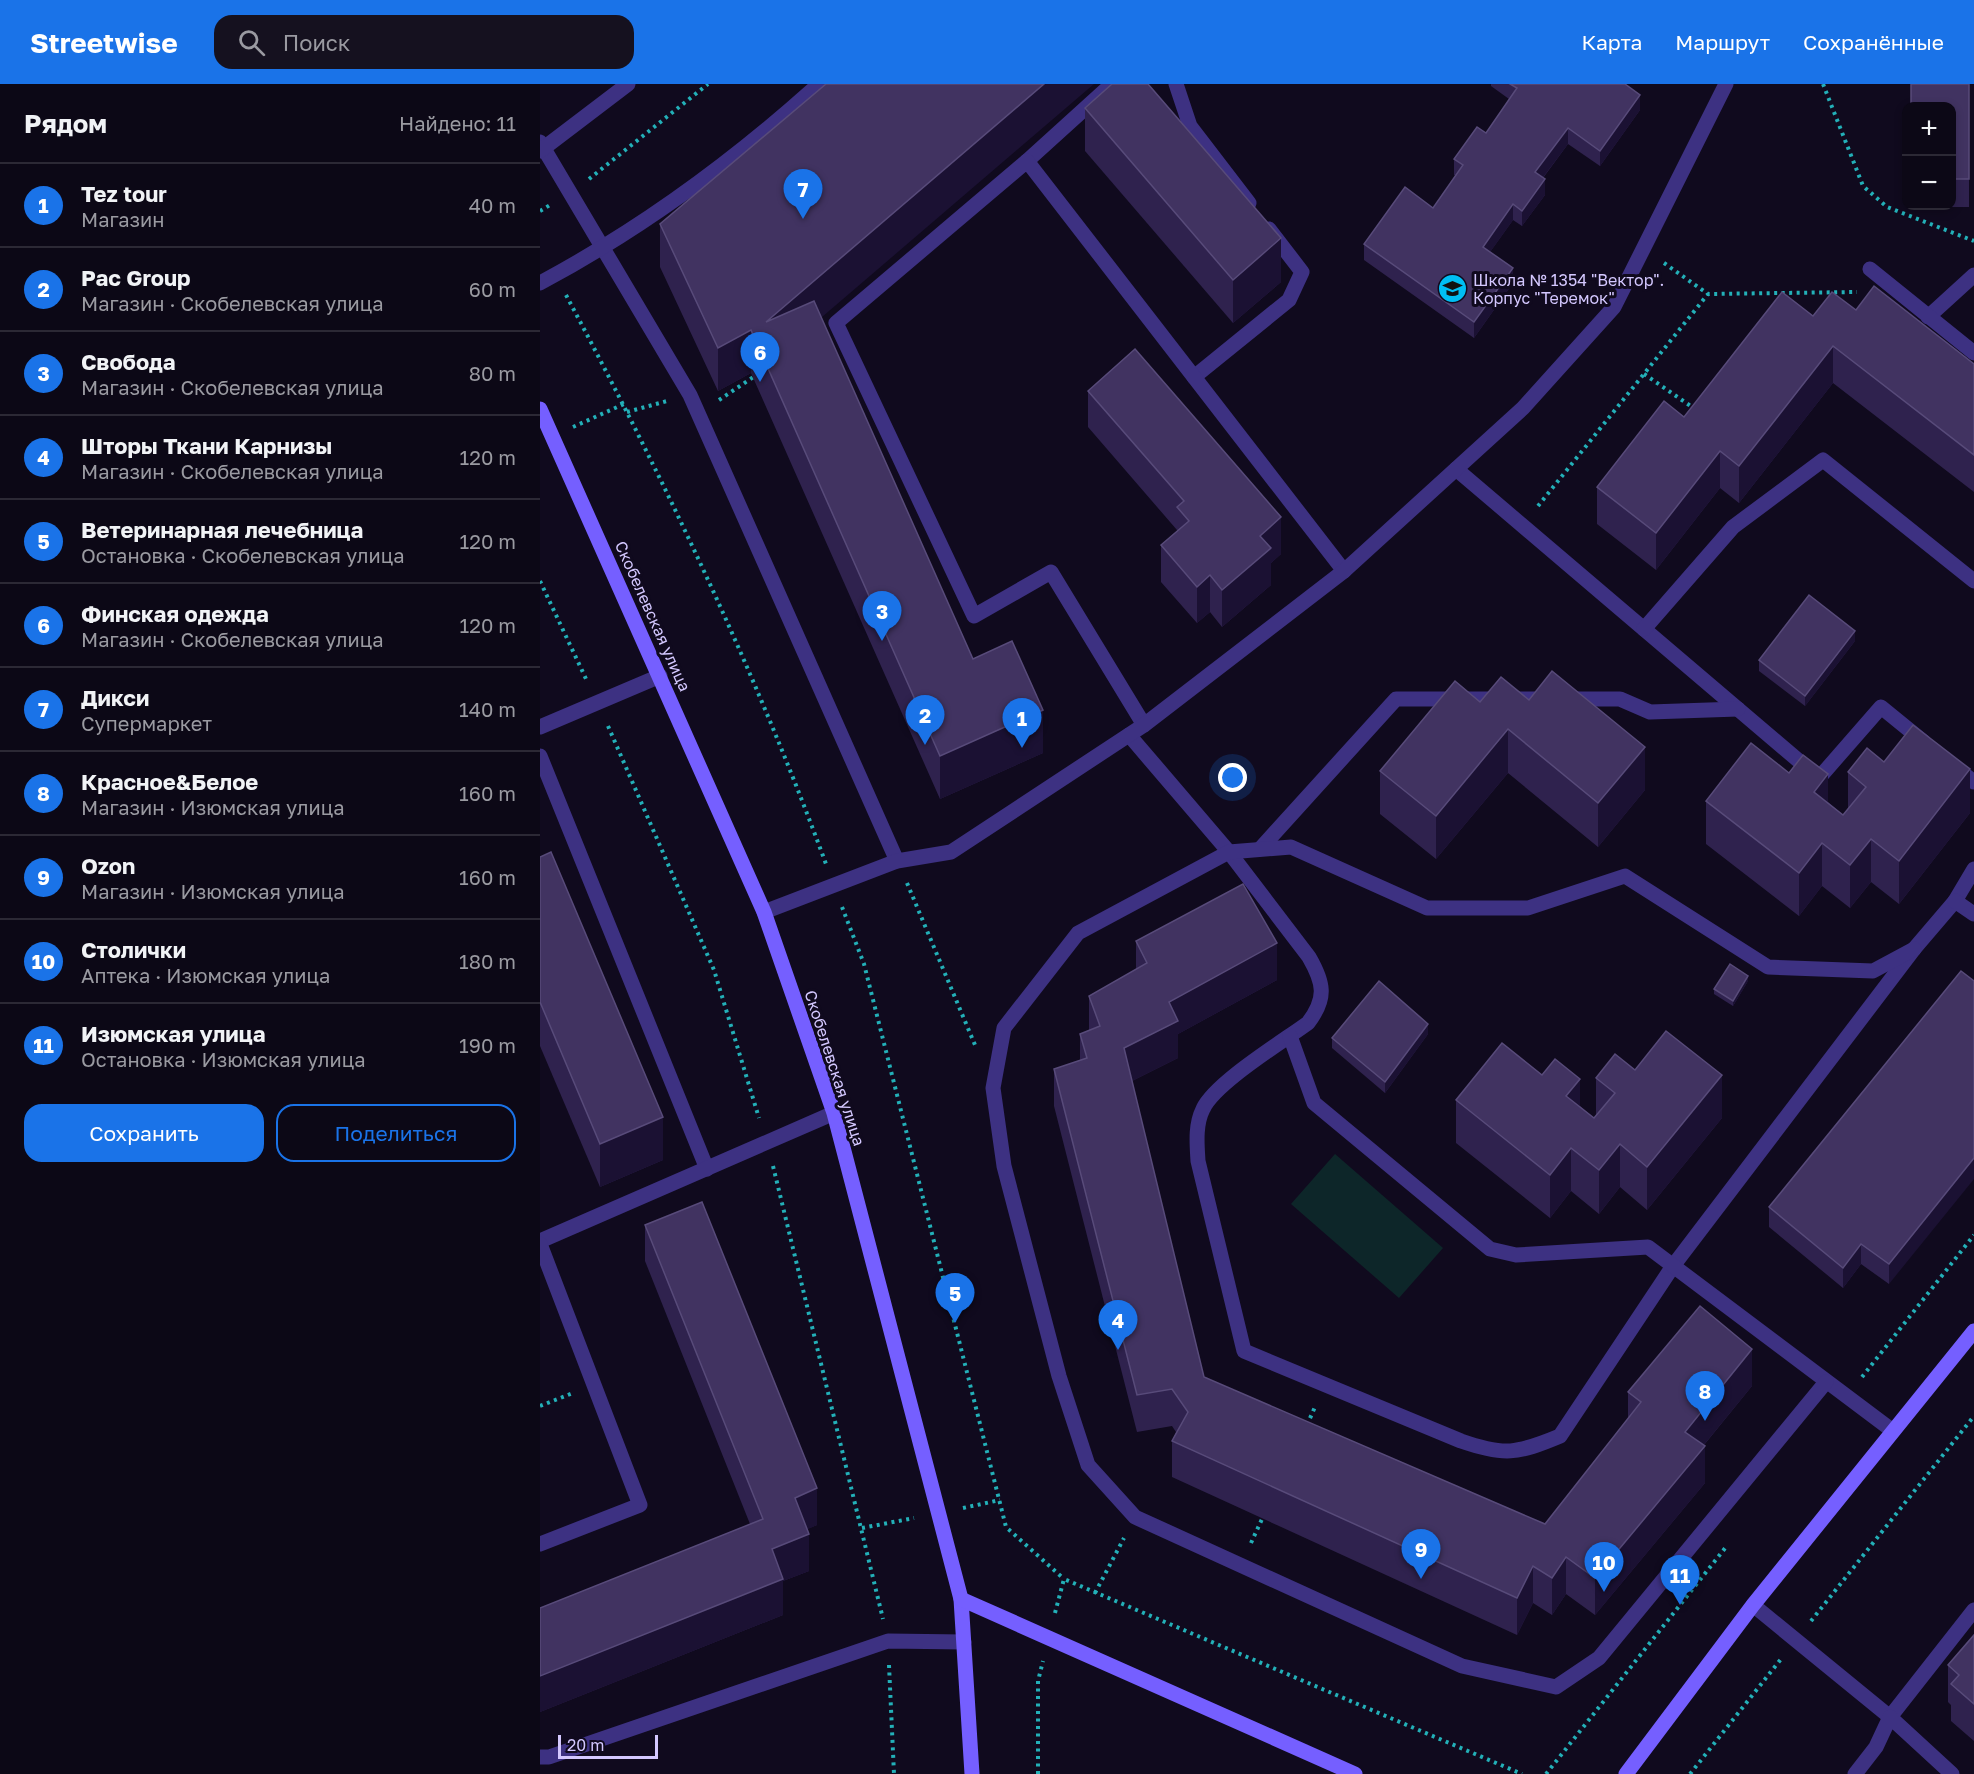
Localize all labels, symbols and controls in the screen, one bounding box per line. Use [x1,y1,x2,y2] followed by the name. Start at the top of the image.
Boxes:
[214,15,634,69] search box
[30,26,178,59] text: Streetwise
[235,26,268,59] icon: search
[283,29,350,56] text: Поиск
[1581,29,1642,55] text: Карта
[1675,29,1770,55] text: Маршрут
[1803,29,1944,55] text: Сохранённые
[1902,102,1956,210] map controls
[1902,102,1956,156] button: +
[24,108,107,139] text: Рядом
[399,111,516,135] text: Найдено: 11
[1902,156,1956,210] button: −
[784,170,822,219] pin: 7
[81,180,167,207] text: Tez tour
[38,193,49,217] text: 1
[469,193,516,217] text: 40 m
[81,207,165,231] text: Магазин
[81,264,191,291] text: Pac Group
[1473,270,1664,308] place label: Школа № 1354 "Вектор". Корпус "Теремок"
[1436,273,1468,305] school or university icon: Школа № 1354 "Вектор". Корпус "Теремок"
[37,277,50,301] text: 2
[469,277,516,301] text: 60 m
[81,291,384,315] text: Магазин · Скобелевская улица
[740,332,780,382] pin: 6
[81,348,176,375] text: Свобода
[37,361,50,385] text: 3
[469,361,516,385] text: 80 m
[81,375,384,399] text: Магазин · Скобелевская улица
[81,432,332,459] text: Шторы Ткани Карнизы
[37,445,50,469] text: 4
[460,445,516,469] text: 120 m
[81,459,384,483] text: Магазин · Скобелевская улица
[81,516,363,543] text: Ветеринарная лечебница
[37,529,50,553] text: 5
[460,529,516,553] text: 120 m
[611,538,695,694] street label: Скобелевская улица
[81,543,405,567] text: Остановка · Скобелевская улица
[862,592,902,641] pin: 3
[81,600,269,627] text: Финская одежда
[37,613,50,637] text: 6
[460,613,516,637] text: 120 m
[81,627,384,651] text: Магазин · Скобелевская улица
[81,684,149,711] text: Дикси
[906,696,944,745] pin: 2
[38,697,49,721] text: 7
[459,697,516,721] text: 140 m
[1002,698,1042,748] pin: 1
[81,711,212,735] text: Супермаркет
[1218,763,1247,792] your location
[81,768,258,795] text: Красное&Белое
[37,781,50,805] text: 8
[459,781,516,805] text: 160 m
[81,795,345,819] text: Магазин · Изюмская улица
[81,852,135,879] text: Ozon
[37,865,50,889] text: 9
[459,865,516,889] text: 160 m
[81,879,345,903] text: Магазин · Изюмская улица
[81,936,186,963] text: Столички
[32,949,55,973] text: 10
[459,949,516,973] text: 180 m
[81,963,330,987] text: Аптека · Изюмская улица
[800,988,870,1148] street label: Скобелевская улица
[81,1020,265,1047] text: Изюмская улица
[33,1033,54,1057] text: 11
[459,1033,516,1057] text: 190 m
[81,1047,366,1071] text: Остановка · Изюмская улица
[24,1104,264,1162] button: Сохранить
[276,1104,516,1162] button: Поделиться
[936,1274,974,1323] pin: 5
[1098,1300,1138,1350] pin: 4
[1686,1372,1724,1421] pin: 8
[1402,1530,1440,1579] pin: 9
[1584,1542,1624,1592] pin: 10
[1660,1556,1700,1605] pin: 11
[558,1732,658,1760] scale bar
[567,1735,604,1755] text: 20 m

